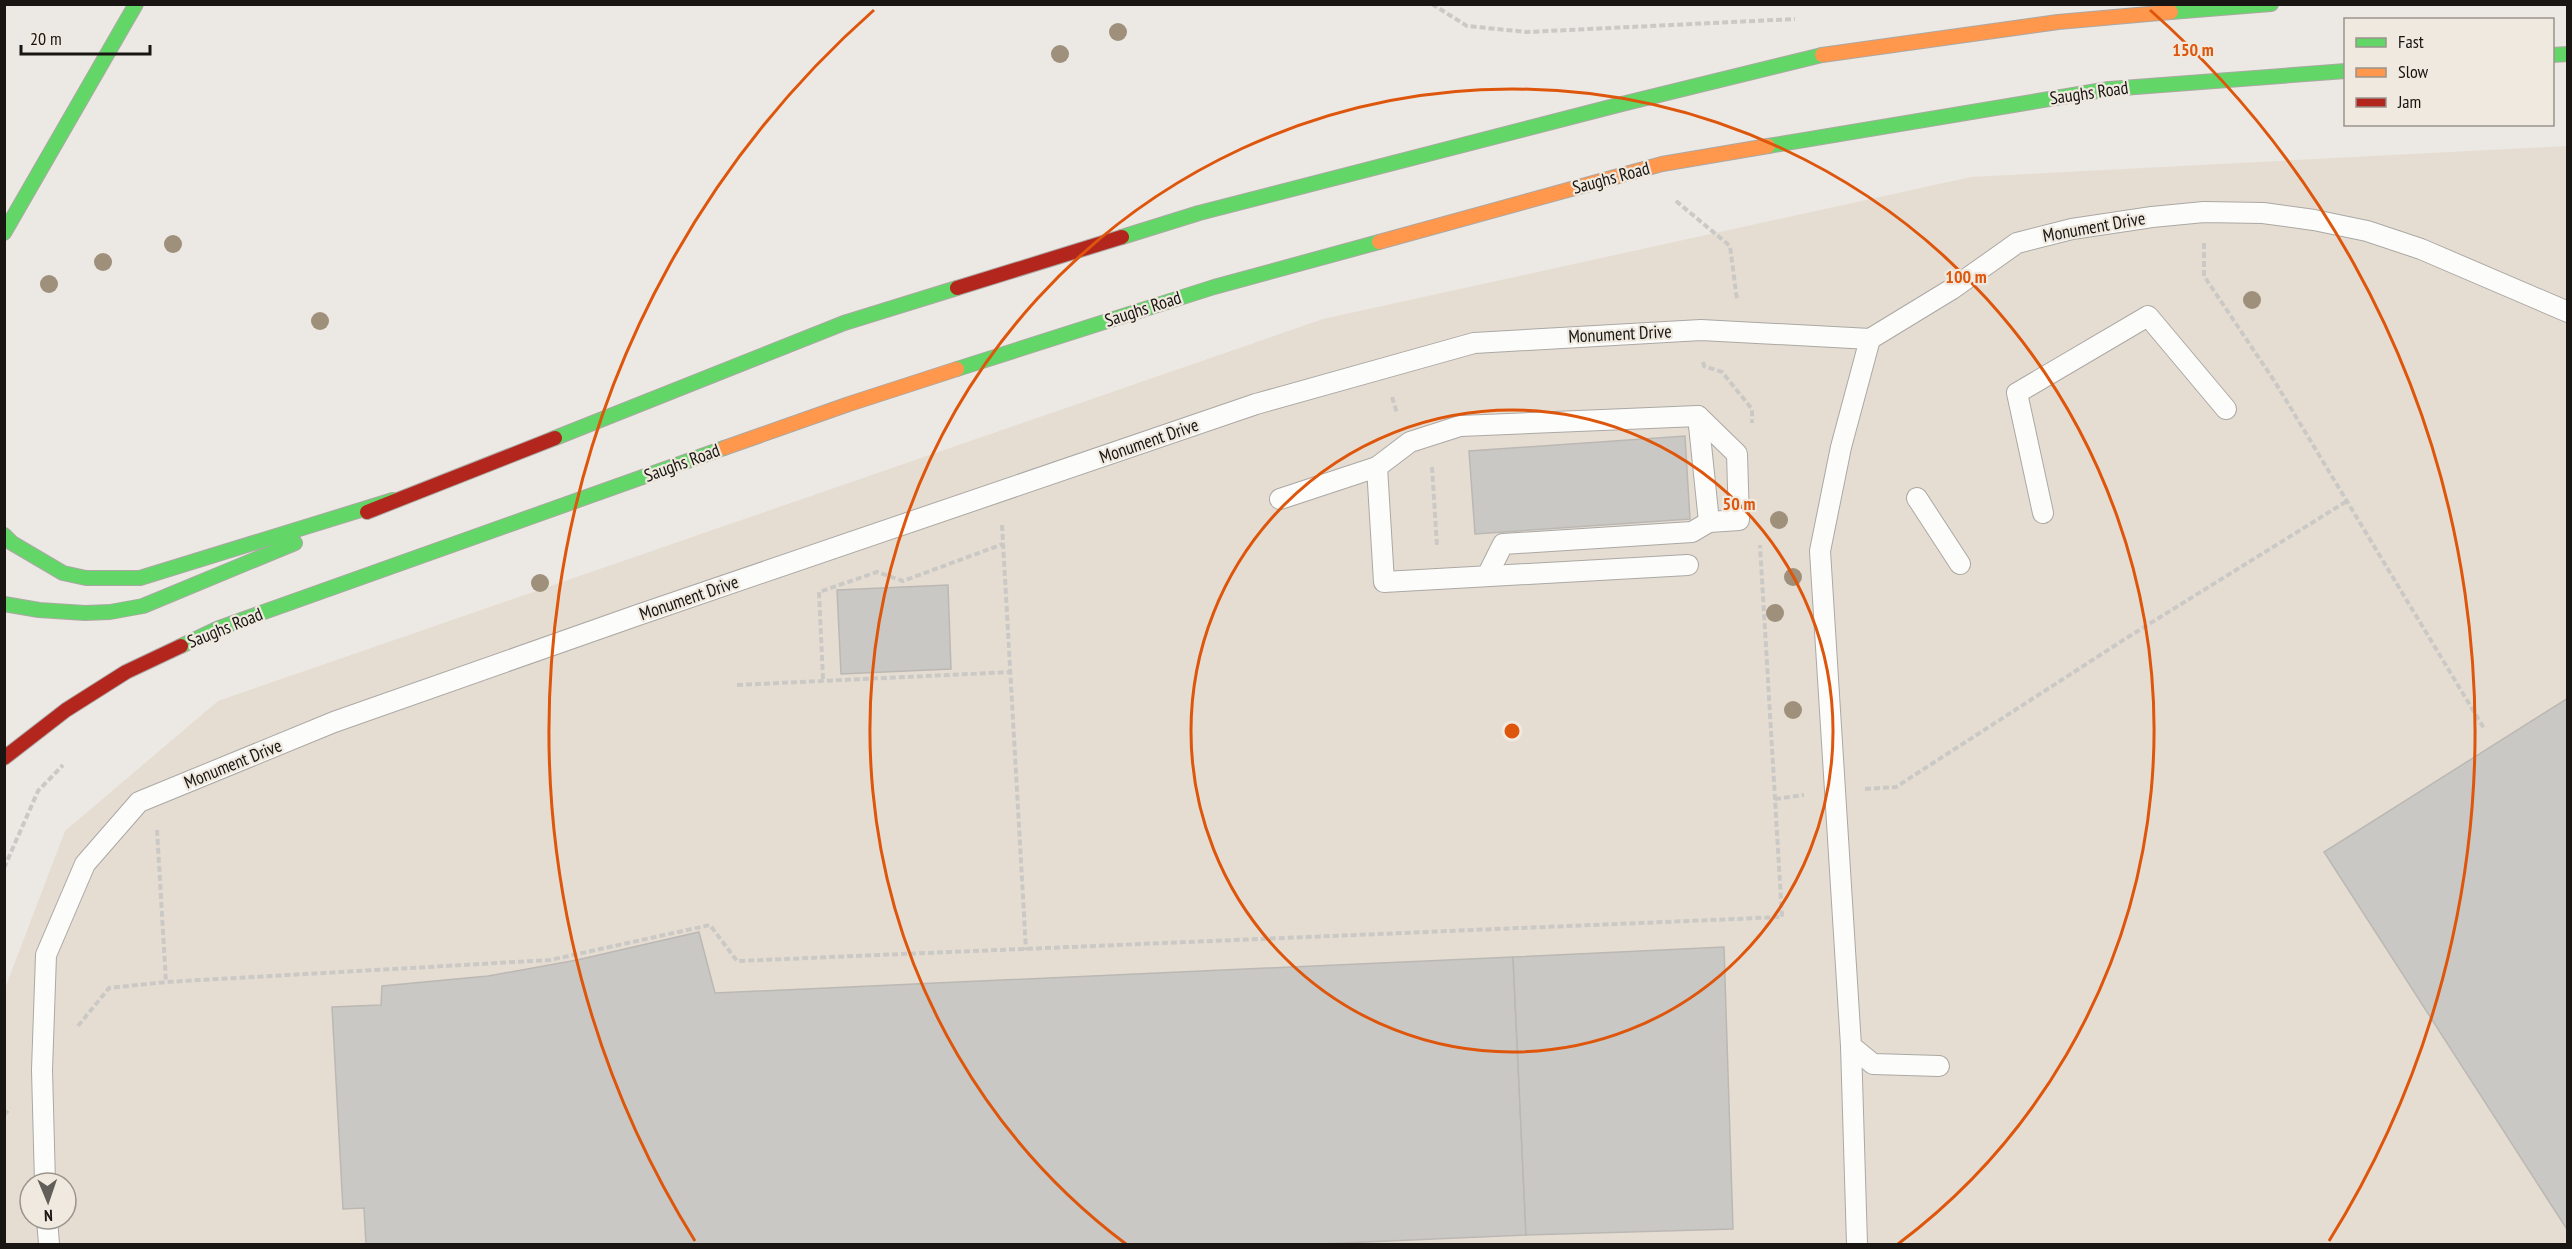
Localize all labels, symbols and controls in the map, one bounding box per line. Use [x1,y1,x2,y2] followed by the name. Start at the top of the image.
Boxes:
[21,18,150,56] scale bar
[2344,18,2554,126] legend
[30,27,62,50] text: 20 m
[2398,30,2424,53] text: Fast
[2172,38,2214,61] text: 150 m
[2398,60,2429,83] text: Slow
[2048,76,2130,109] street label: Saughs Road
[2397,90,2421,113] text: Jam
[1570,156,1652,199] street label: Saughs Road
[2041,206,2147,247] street label: Monument Drive
[1945,265,1987,288] text: 100 m
[1102,285,1184,332] street label: Saughs Road
[1568,319,1672,348] street label: Monument Drive
[1096,413,1202,468] street label: Monument Drive
[641,438,723,487] street label: Saughs Road
[1723,492,1755,515] text: 50 m
[636,570,742,625] street label: Monument Drive
[184,602,266,653] street label: Saughs Road
[1502,721,1522,741] centre of rings
[181,733,285,794] street label: Monument Drive
[18,1171,78,1231] north arrow
[44,1206,53,1226] text: N

